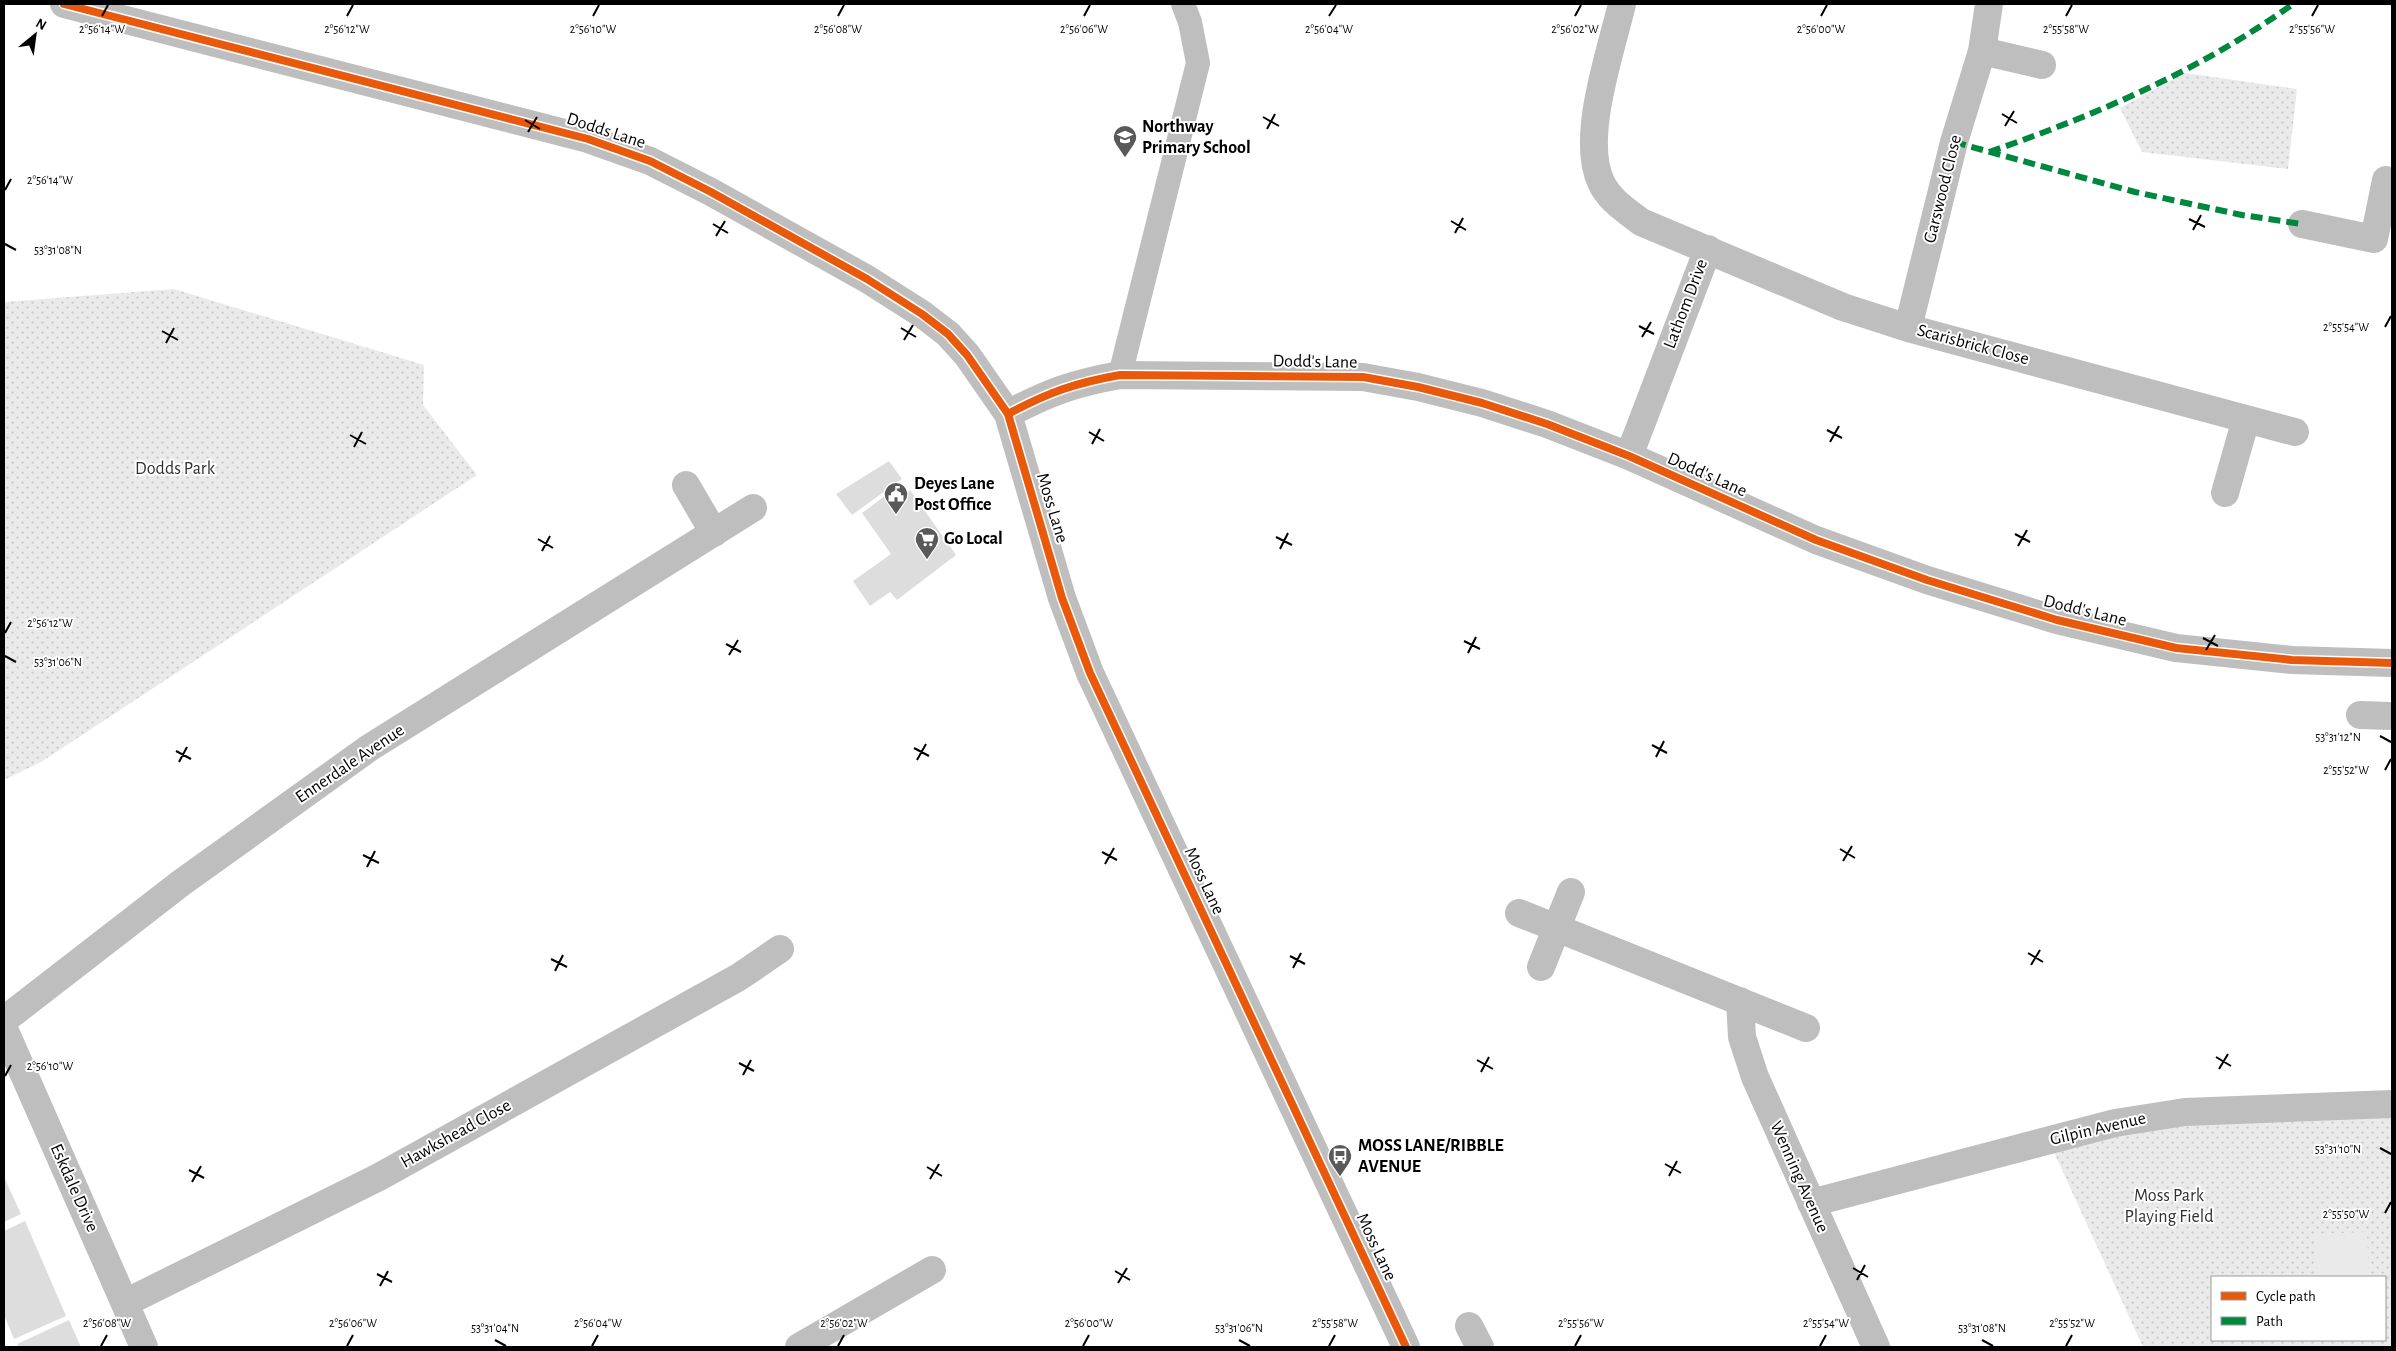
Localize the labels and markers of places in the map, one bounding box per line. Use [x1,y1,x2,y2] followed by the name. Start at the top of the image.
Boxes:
[1142,118,1251,157] place label: Northway Primary School
[1112,124,1138,158] school or university icon: Northway Primary School
[914,475,995,514] place label: Deyes Lane Post Office
[883,481,909,515] public building icon: Deyes Lane Post Office
[914,526,940,560] supermarket icon: Go Local
[944,530,1003,548] place label: Go Local
[1358,1137,1504,1176] place label: MOSS LANE/RIBBLE AVENUE
[1327,1143,1353,1177] bus stop icon: MOSS LANE/RIBBLE AVENUE

